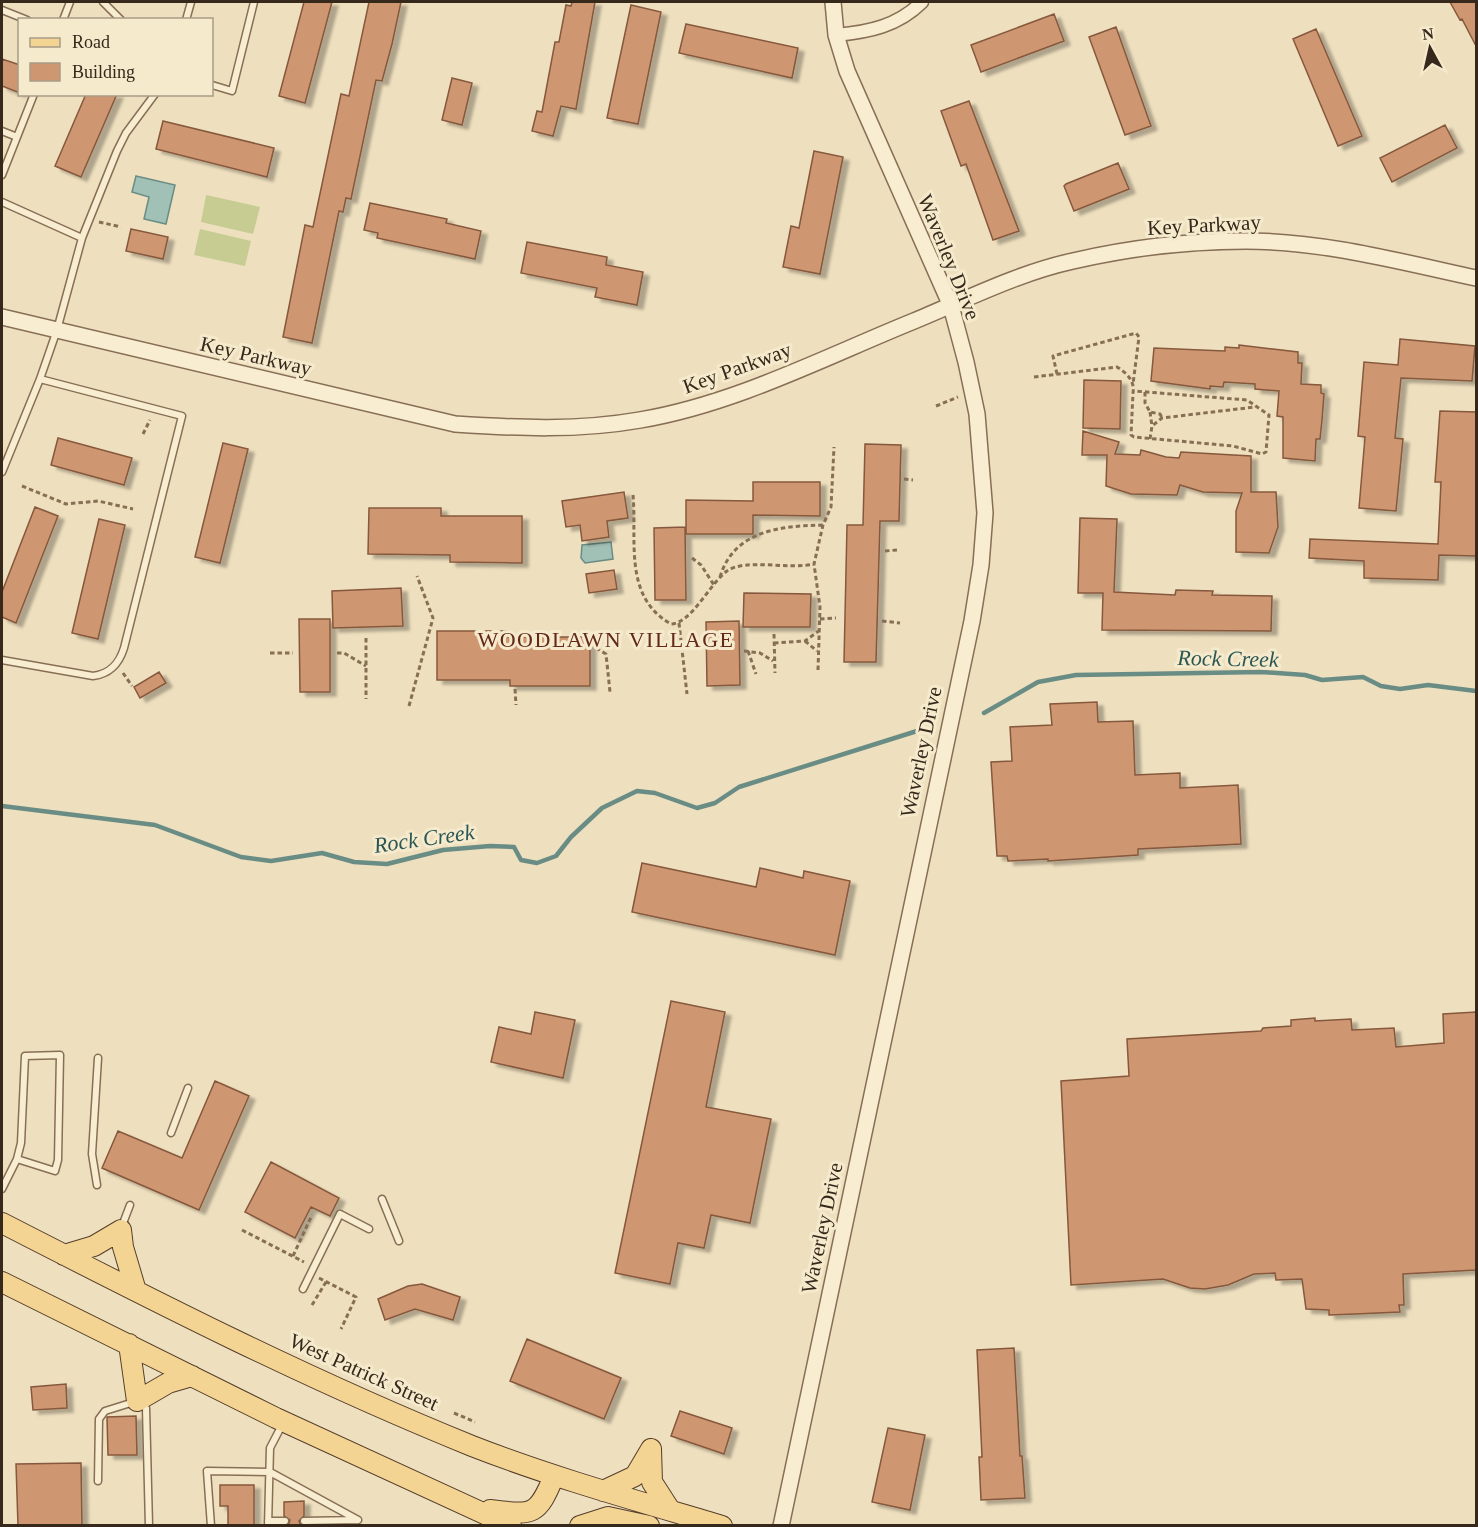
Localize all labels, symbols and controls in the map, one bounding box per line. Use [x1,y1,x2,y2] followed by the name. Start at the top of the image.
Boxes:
[18,18,213,96] legend
[1400,18,1460,78] north arrow
[1421,24,1435,43] text: N
[72,32,110,52] text: Road
[72,62,135,82] text: Building
[913,191,985,323] street label: Waverley Drive
[1147,210,1262,240] street label: Key Parkway
[198,332,315,381] street label: Key Parkway
[679,337,795,399] street label: Key Parkway
[477,627,735,652] district label: WOODLAWN VILLAGE
[1176,645,1280,672] water label: Rock Creek
[895,684,947,820] street label: Waverley Drive
[371,819,477,858] water label: Rock Creek
[796,1160,848,1296] street label: Waverley Drive
[286,1328,442,1416] street label: West Patrick Street

